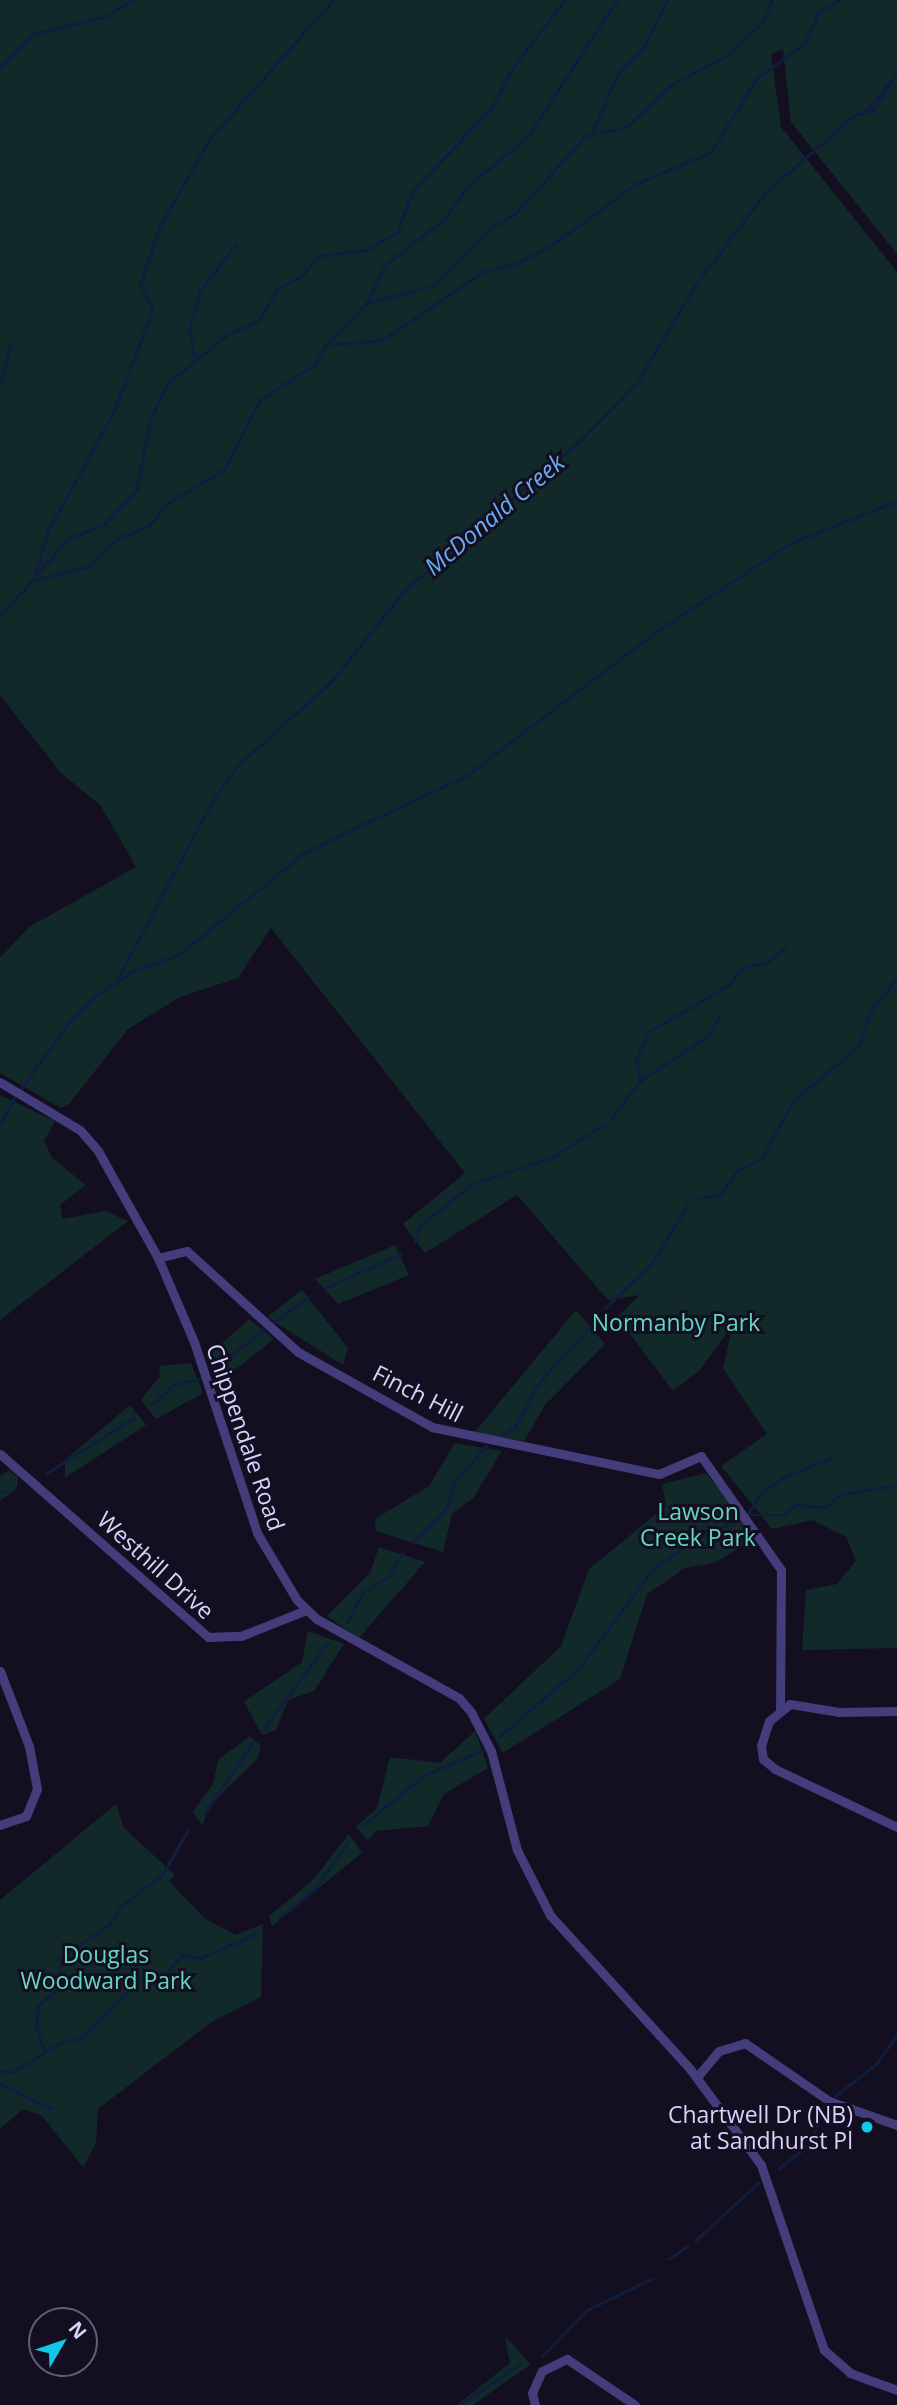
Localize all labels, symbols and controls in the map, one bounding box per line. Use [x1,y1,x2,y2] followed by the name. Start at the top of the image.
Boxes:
[418,447,570,581] water label: McDonald Creek
[592,1308,760,1336] park label: Normanby Park
[201,1340,291,1534] street label: Chippendale Road
[368,1359,468,1427] street label: Finch Hill
[640,1497,756,1551] park label: Lawson Creek Park
[92,1506,220,1624] street label: Westhill Drive
[20,1940,192,1994] park label: Douglas Woodward Park
[668,2100,853,2154] place label: Chartwell Dr (NB) at Sandhurst Pl
[859,2119,875,2135] marker: Chartwell Dr (NB) at Sandhurst Pl
[28,2307,98,2377] north arrow
[63,2316,93,2344] text: N

